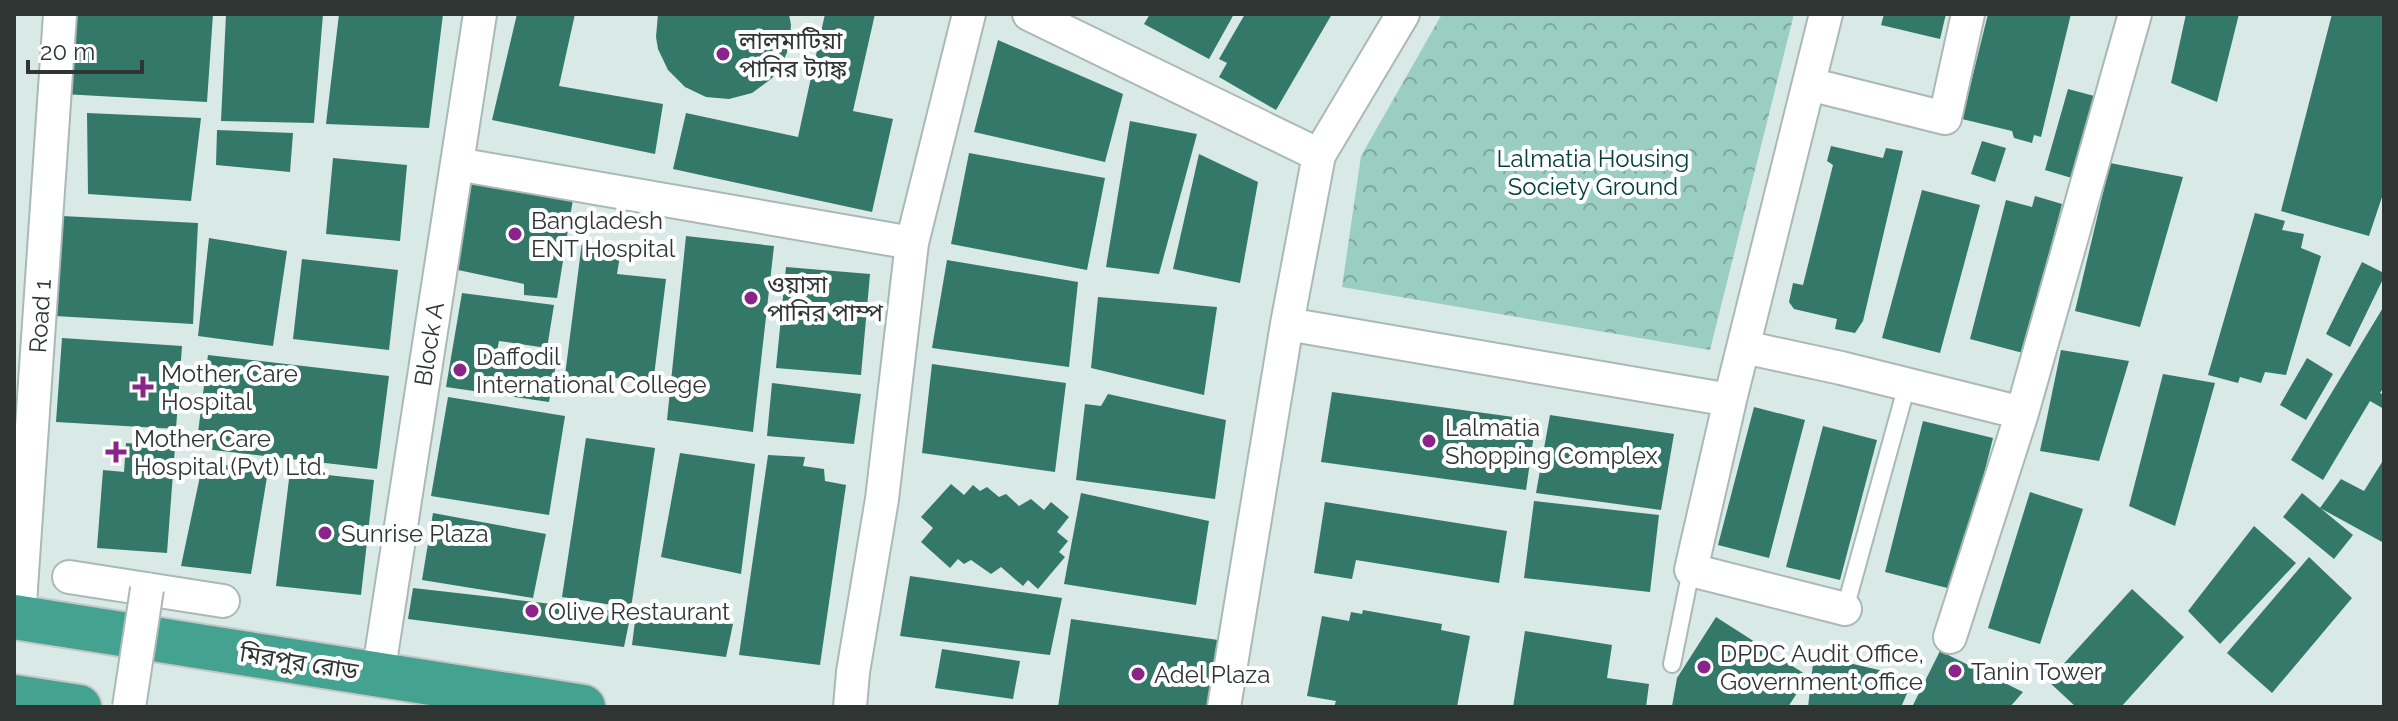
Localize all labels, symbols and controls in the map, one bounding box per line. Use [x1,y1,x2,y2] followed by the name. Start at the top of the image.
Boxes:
[28,24,142,74] scale bar
[738,26,847,83] place label: লালমাটিয়া পানির ট্যাঙ্ক
[40,37,95,66] text: 20 m
[714,45,732,63] marker: লালমাটিয়া পানির ট্যাঙ্ক
[1497,144,1689,201] park label: Lalmatia Housing Society Ground
[531,206,676,263] place label: Bangladesh ENT Hospital
[506,225,524,243] marker: Bangladesh ENT Hospital
[767,270,884,327] place label: ওয়াসা পানির পাম্প
[23,278,57,354] street label: Road 1
[742,289,760,307] marker: ওয়াসা পানির পাম্প
[408,300,450,388] street label: Block A
[476,342,707,399] place label: Daffodil International College
[161,359,298,416] place label: Mother Care Hospital
[451,361,469,379] marker: Daffodil International College
[132,376,154,398] marker: Mother Care Hospital
[1445,413,1657,470] place label: Lalmatia Shopping Complex
[134,424,326,481] place label: Mother Care Hospital (Pvt) Ltd.
[1420,432,1438,450] marker: Lalmatia Shopping Complex
[105,441,127,463] marker: Mother Care Hospital (Pvt) Ltd.
[341,519,489,548] place label: Sunrise Plaza
[316,524,334,542] marker: Sunrise Plaza
[548,597,730,626] place label: Olive Restaurant
[523,602,541,620] marker: Olive Restaurant
[237,638,361,686] street label: মিরপুর রোড
[1720,639,1924,696] place label: DPDC Audit Office, Government office
[1971,657,2103,686] place label: Tanin Tower
[1695,658,1713,676] marker: DPDC Audit Office, Government office
[1154,660,1270,689] place label: Adel Plaza
[1946,662,1964,680] marker: Tanin Tower
[1129,665,1147,683] marker: Adel Plaza

